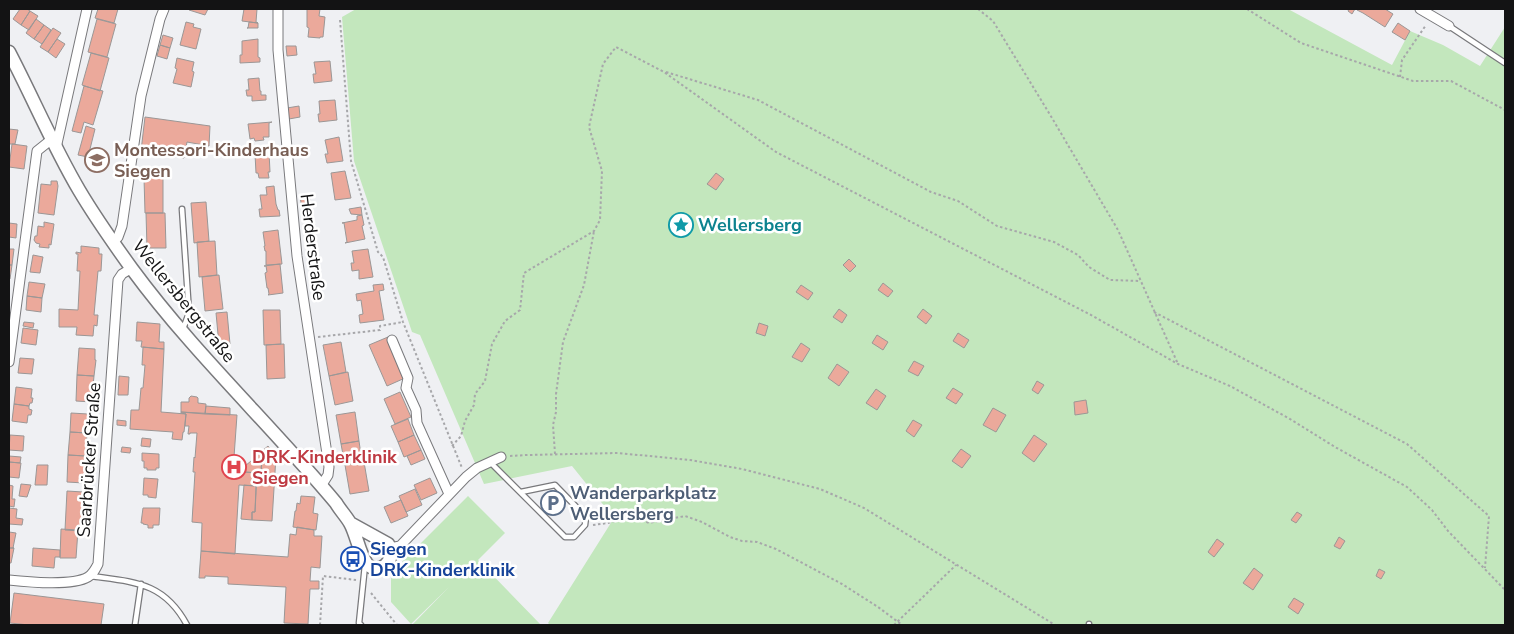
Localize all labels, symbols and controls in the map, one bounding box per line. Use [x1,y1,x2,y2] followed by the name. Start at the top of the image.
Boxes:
[114,138,309,183] place label: Montessori-Kinderhaus Siegen
[84,147,110,173] school or university icon: Montessori-Kinderhaus Siegen
[295,192,331,302] street label: Herderstraße
[668,212,694,238] place icon: Wellersberg
[698,213,802,237] place label: Wellersberg
[127,234,241,368] street label: Wellersbergstraße
[72,382,106,538] street label: Saarbrücker Straße
[252,445,397,490] place label: DRK-Kinderklinik Siegen
[221,454,247,480] hospital icon: DRK-Kinderklinik Siegen
[570,481,717,526] place label: Wanderparkplatz Wellersberg
[540,490,566,516] parking icon: Wanderparkplatz Wellersberg
[370,537,515,582] place label: Siegen DRK-Kinderklinik
[340,546,366,572] bus stop icon: Siegen DRK-Kinderklinik

